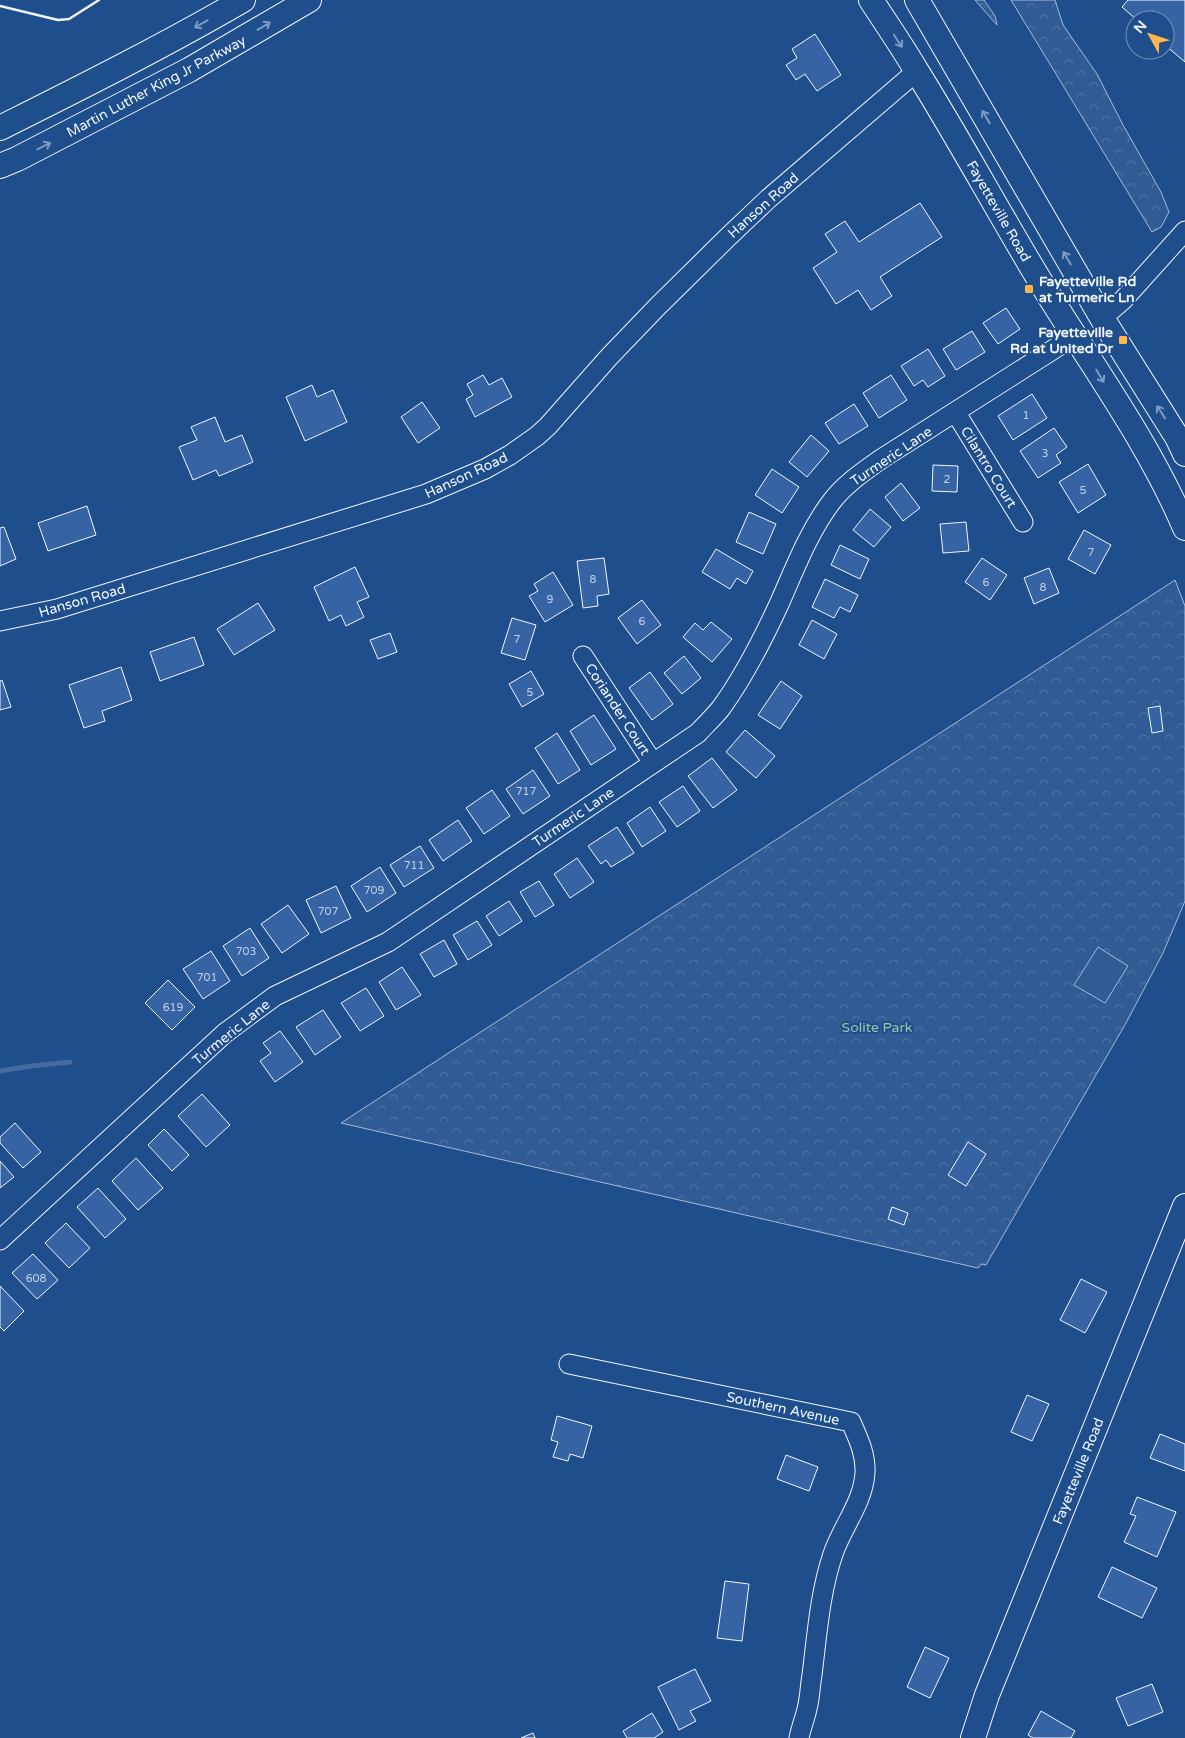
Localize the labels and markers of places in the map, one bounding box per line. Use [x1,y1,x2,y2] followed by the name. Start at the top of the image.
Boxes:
[1039,273,1136,306] place label: Fayetteville Rd at Turmeric Ln
[1023,283,1035,295] marker: Fayetteville Rd at Turmeric Ln
[1010,324,1114,357] place label: Fayetteville Rd at United Dr
[1117,334,1129,346] marker: Fayetteville Rd at United Dr

